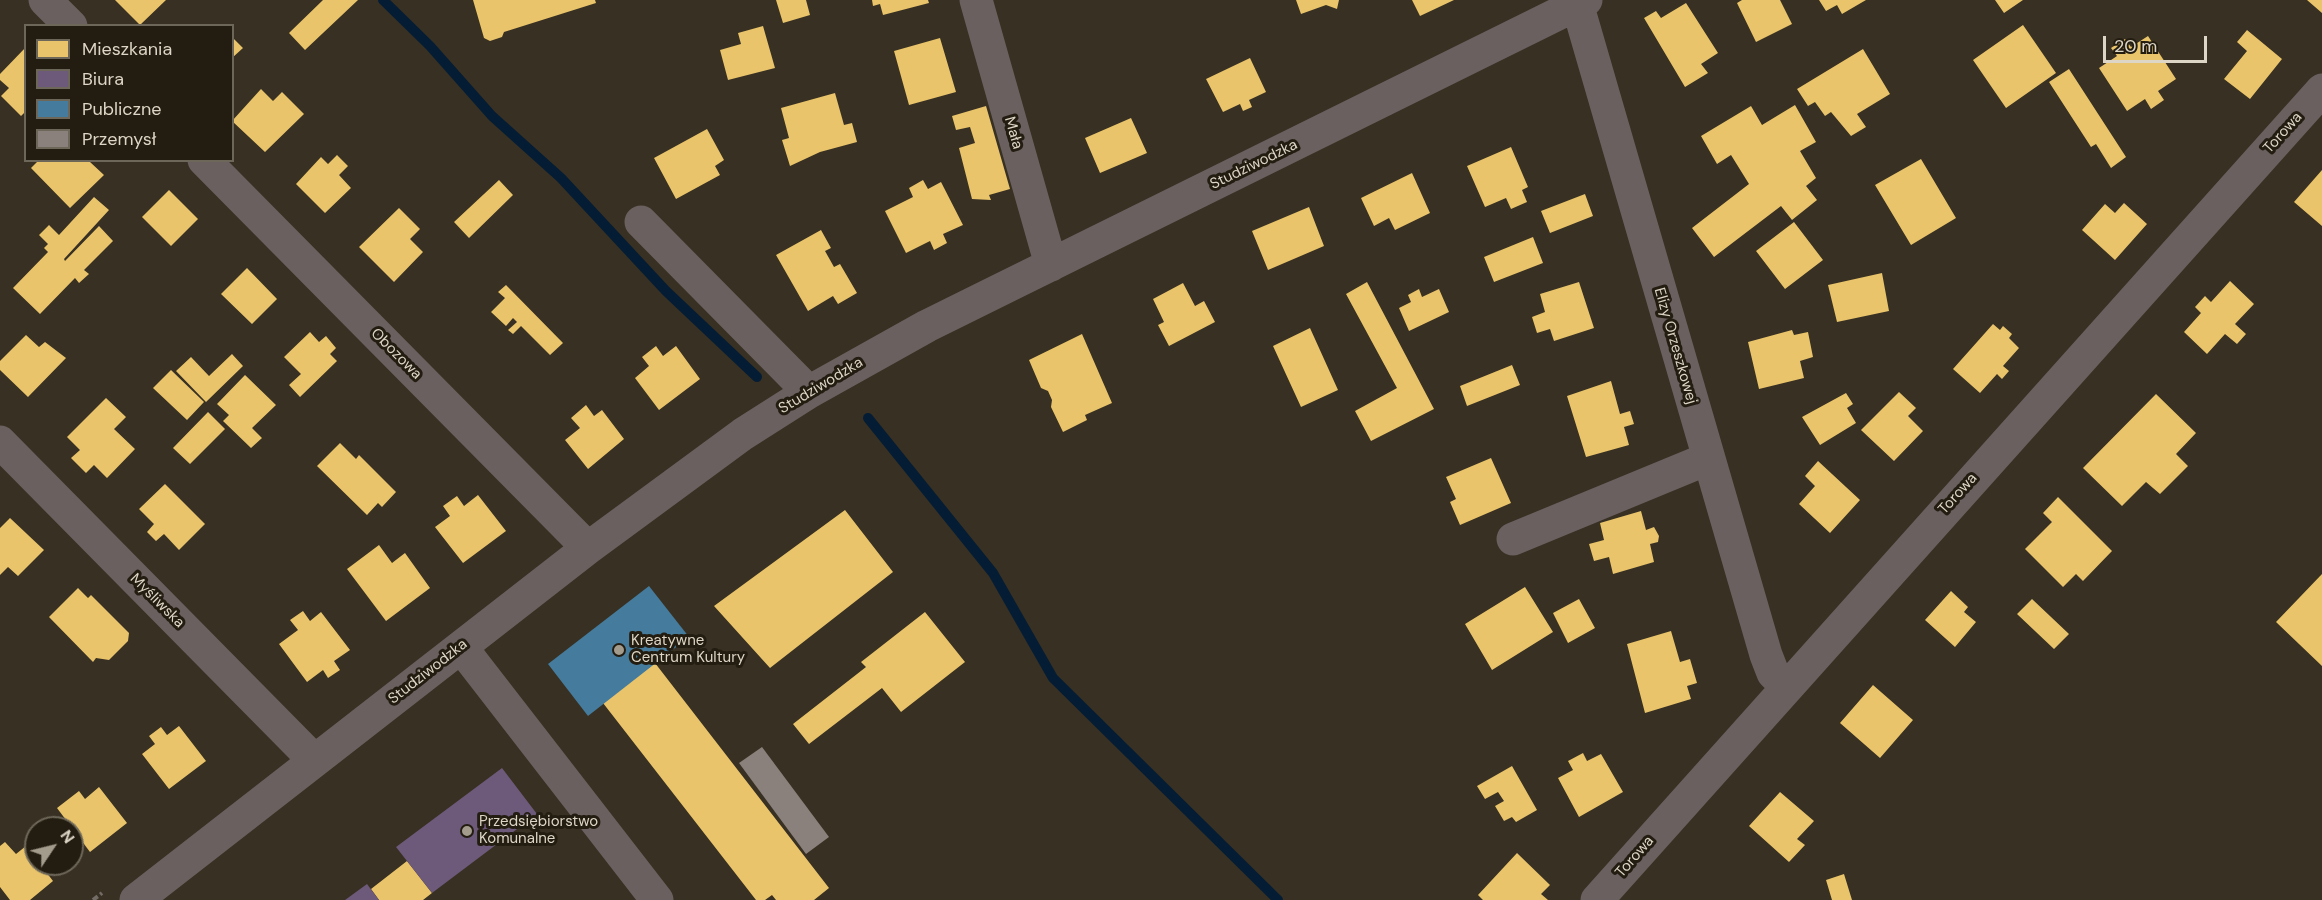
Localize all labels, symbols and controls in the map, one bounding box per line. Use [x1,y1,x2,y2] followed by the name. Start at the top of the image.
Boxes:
[24,24,234,162] legend
[2106,24,2210,62] scale bar
[2114,34,2157,58] text: 20 m
[82,37,172,61] text: Mieszkania
[82,67,124,91] text: Biura
[82,97,161,121] text: Publiczne
[2260,109,2306,157] street label: Torowa
[1000,115,1026,151] street label: Mała
[82,127,156,151] text: Przemysł
[1207,136,1301,194] street label: Studziwodzka
[1650,286,1700,406] street label: Elizy Orzeszkowej
[367,325,425,383] street label: Obozowa
[776,354,866,418] street label: Studziwodzka
[1935,470,1981,518] street label: Torowa
[126,570,188,632] street label: Myśliwska
[631,632,745,667] place label: Kreatywne Centrum Kultury
[385,636,471,708] street label: Studziwodzka
[612,643,626,657] marker: Kreatywne Centrum Kultury
[479,813,598,848] place label: Przedsiębiorstwo Komunalne
[24,816,84,876] north arrow
[460,824,474,838] marker: Przedsiębiorstwo Komunalne
[56,826,79,847] text: N
[1612,833,1658,881] street label: Torowa

